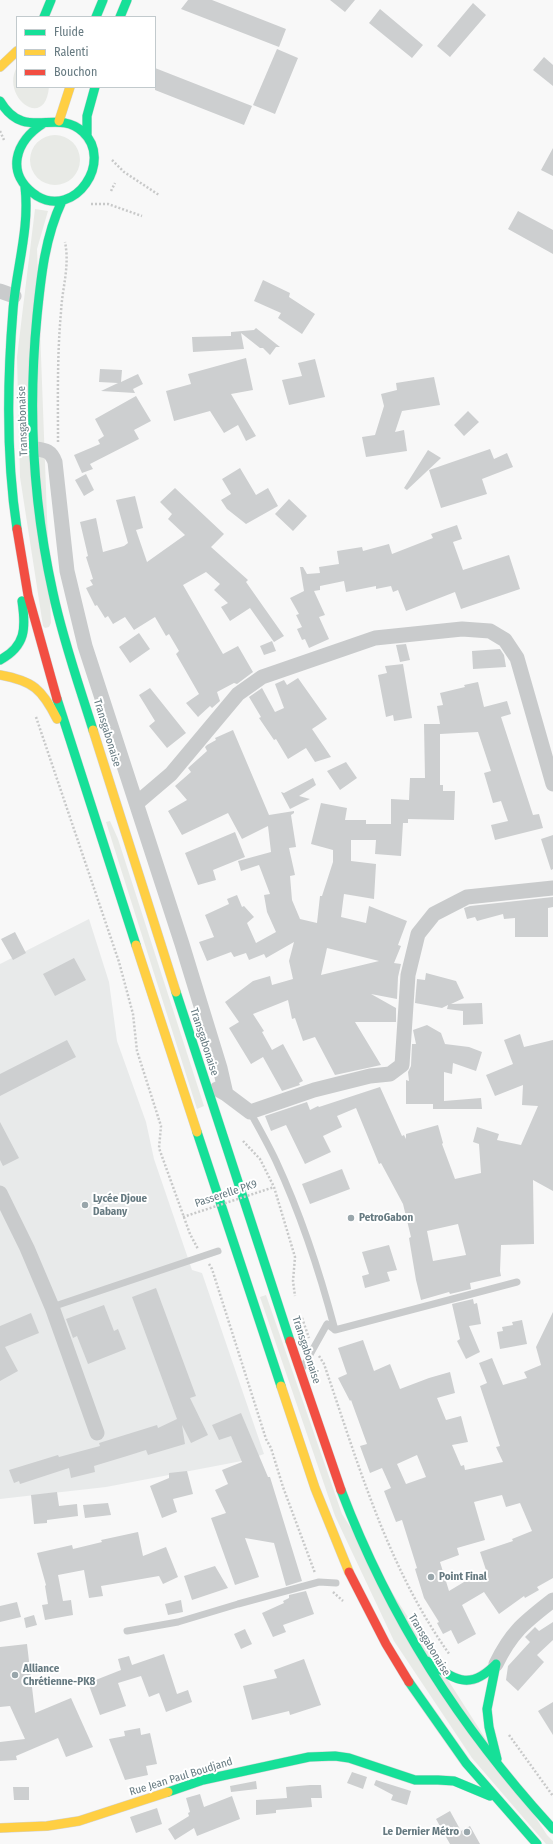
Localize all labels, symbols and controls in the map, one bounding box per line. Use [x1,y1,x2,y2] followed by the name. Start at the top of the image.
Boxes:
[16,16,156,88] legend
[54,25,84,39] text: Fluide
[54,45,89,59] text: Ralenti
[54,65,97,79] text: Bouchon
[15,386,31,456] street label: Transgabonaise
[90,697,124,769] street label: Transgabonaise
[187,1007,221,1077] street label: Transgabonaise
[193,1178,259,1210] street label: Passerelle PK9
[93,1192,147,1218] place label: Lycée Djoue Dabany
[80,1200,90,1210] marker: Lycée Djoue Dabany
[359,1211,413,1225] place label: PetroGabon
[346,1213,356,1223] marker: PetroGabon
[289,1315,323,1385] street label: Transgabonaise
[439,1570,487,1584] place label: Point Final
[426,1572,436,1582] marker: Point Final
[405,1612,453,1678] street label: Transgabonaise
[23,1662,95,1688] place label: Alliance Chrétienne-PK8
[10,1670,20,1680] marker: Alliance Chrétienne-PK8
[128,1755,234,1799] street label: Rue Jean Paul Boudjand
[383,1825,459,1839] place label: Le Dernier Métro
[462,1827,472,1837] marker: Le Dernier Métro

